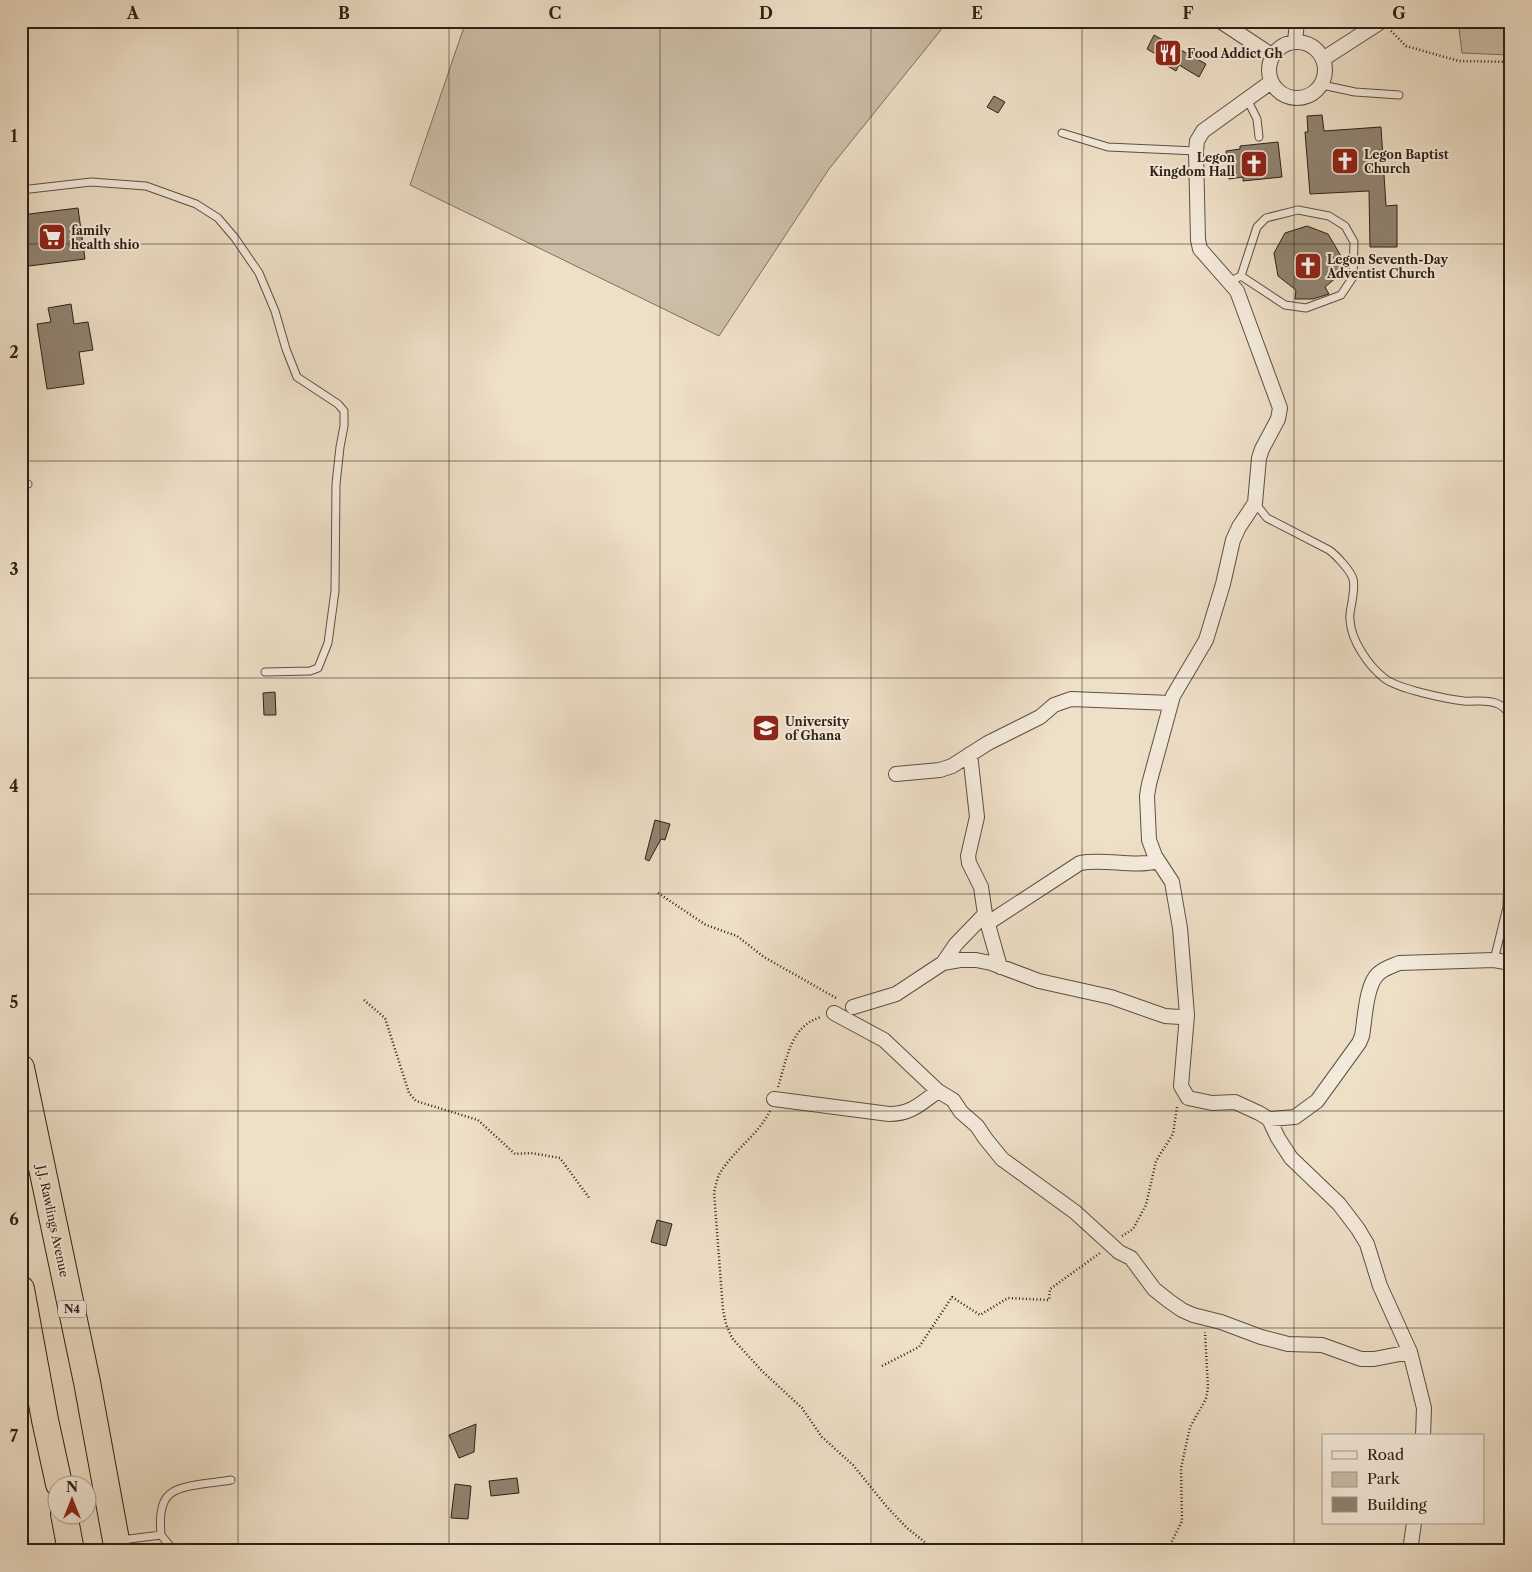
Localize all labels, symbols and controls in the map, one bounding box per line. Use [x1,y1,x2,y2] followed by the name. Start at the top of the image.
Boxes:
[126,3,140,23] text: A
[338,3,350,23] text: B
[549,3,561,23] text: C
[759,3,773,23] text: D
[971,3,983,23] text: E
[1183,3,1194,23] text: F
[1392,3,1406,23] text: G
[1153,38,1183,68] restaurant icon: Food Addict Gh
[1187,46,1283,61] place label: Food Addict Gh
[10,126,18,146] text: 1
[1330,146,1360,176] church icon: Legon Baptist Church
[1364,147,1449,176] place label: Legon Baptist Church
[1239,149,1269,179] church icon: Legon Kingdom Hall
[1149,150,1236,179] place label: Legon Kingdom Hall
[37,222,67,252] supermarket icon: family health shio
[71,223,140,252] place label: family health shio
[1293,251,1323,281] church icon: Legon Seventh-Day Adventist Church
[1326,252,1449,281] place label: Legon Seventh-Day Adventist Church
[9,342,19,362] text: 2
[9,559,19,579] text: 3
[751,713,781,743] school or university icon: University of Ghana
[785,714,850,743] place label: University of Ghana
[9,776,19,796] text: 4
[10,992,19,1012] text: 5
[33,1162,72,1279] street label: J.J. Rawlings Avenue
[9,1209,19,1229] text: 6
[58,1300,86,1318] road number: N4
[10,1426,19,1446] text: 7
[1322,1434,1484,1524] legend
[1367,1445,1404,1464] text: Road
[1367,1469,1401,1488] text: Park
[48,1474,98,1524] north arrow
[66,1478,78,1496] text: N
[1367,1495,1427,1514] text: Building

